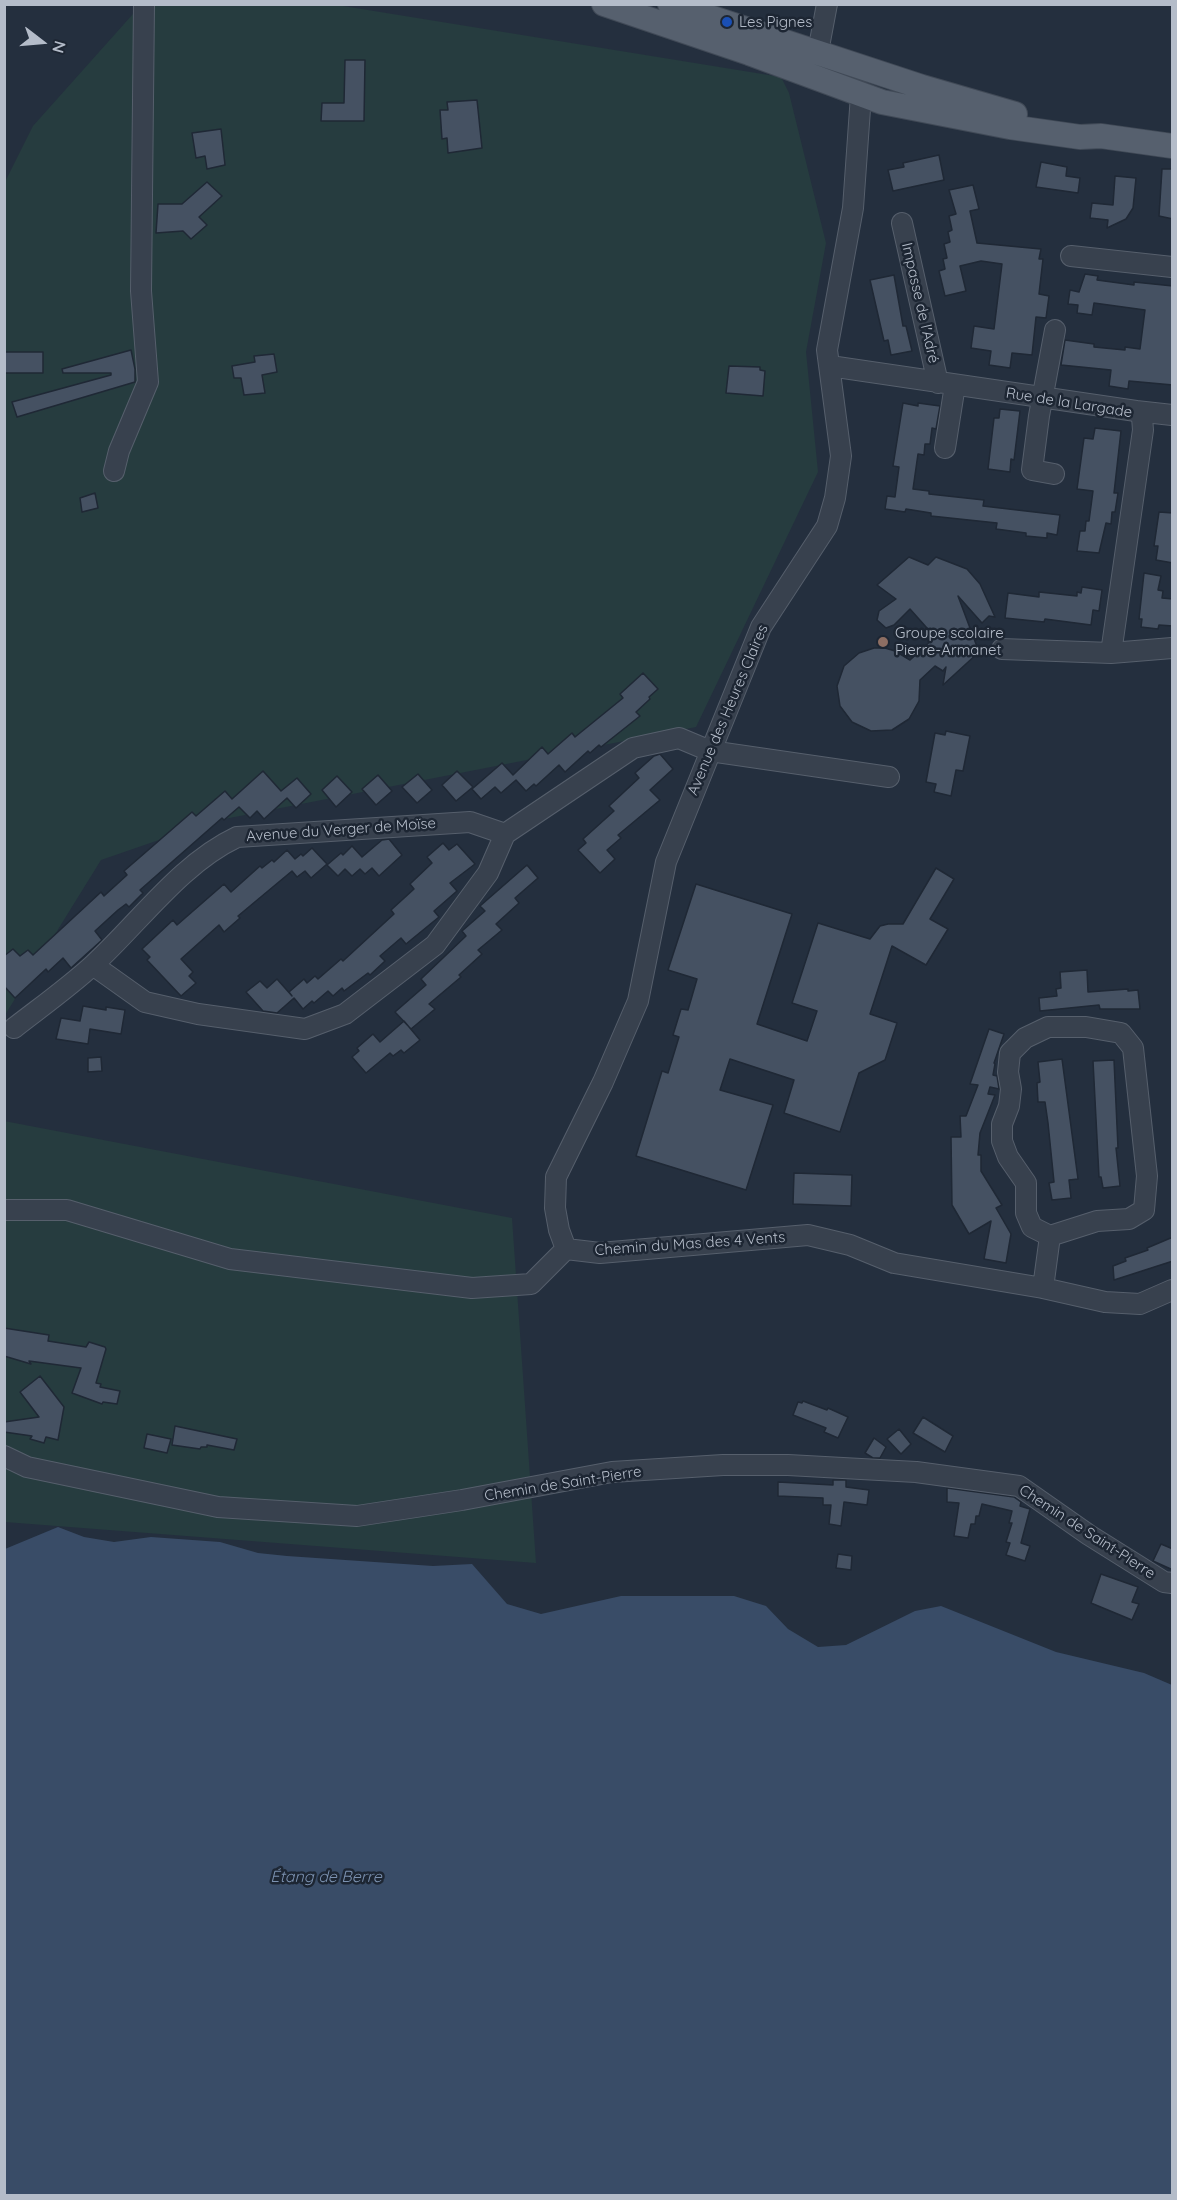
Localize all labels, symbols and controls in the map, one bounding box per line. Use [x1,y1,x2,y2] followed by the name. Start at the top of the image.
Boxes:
[12,12,72,72] north arrow
[739,13,812,31] place label: Les Pignes
[720,15,734,29] marker: Les Pignes
[48,39,71,55] text: N
[897,241,943,365] street label: Impasse de l'Adré
[1004,384,1134,422] street label: Rue de la Largade
[684,622,772,798] street label: Avenue des Heures Claires
[895,624,1004,659] place label: Groupe scolaire Pierre-Armanet
[876,635,890,649] marker: Groupe scolaire Pierre-Armanet
[245,814,437,846] street label: Avenue du Verger de Moïse
[594,1228,786,1260] street label: Chemin du Mas des 4 Vents
[483,1463,643,1505] street label: Chemin de Saint-Pierre
[1016,1481,1158,1583] street label: Chemin de Saint-Pierre
[270,1867,382,1887] water label: Étang de Berre

